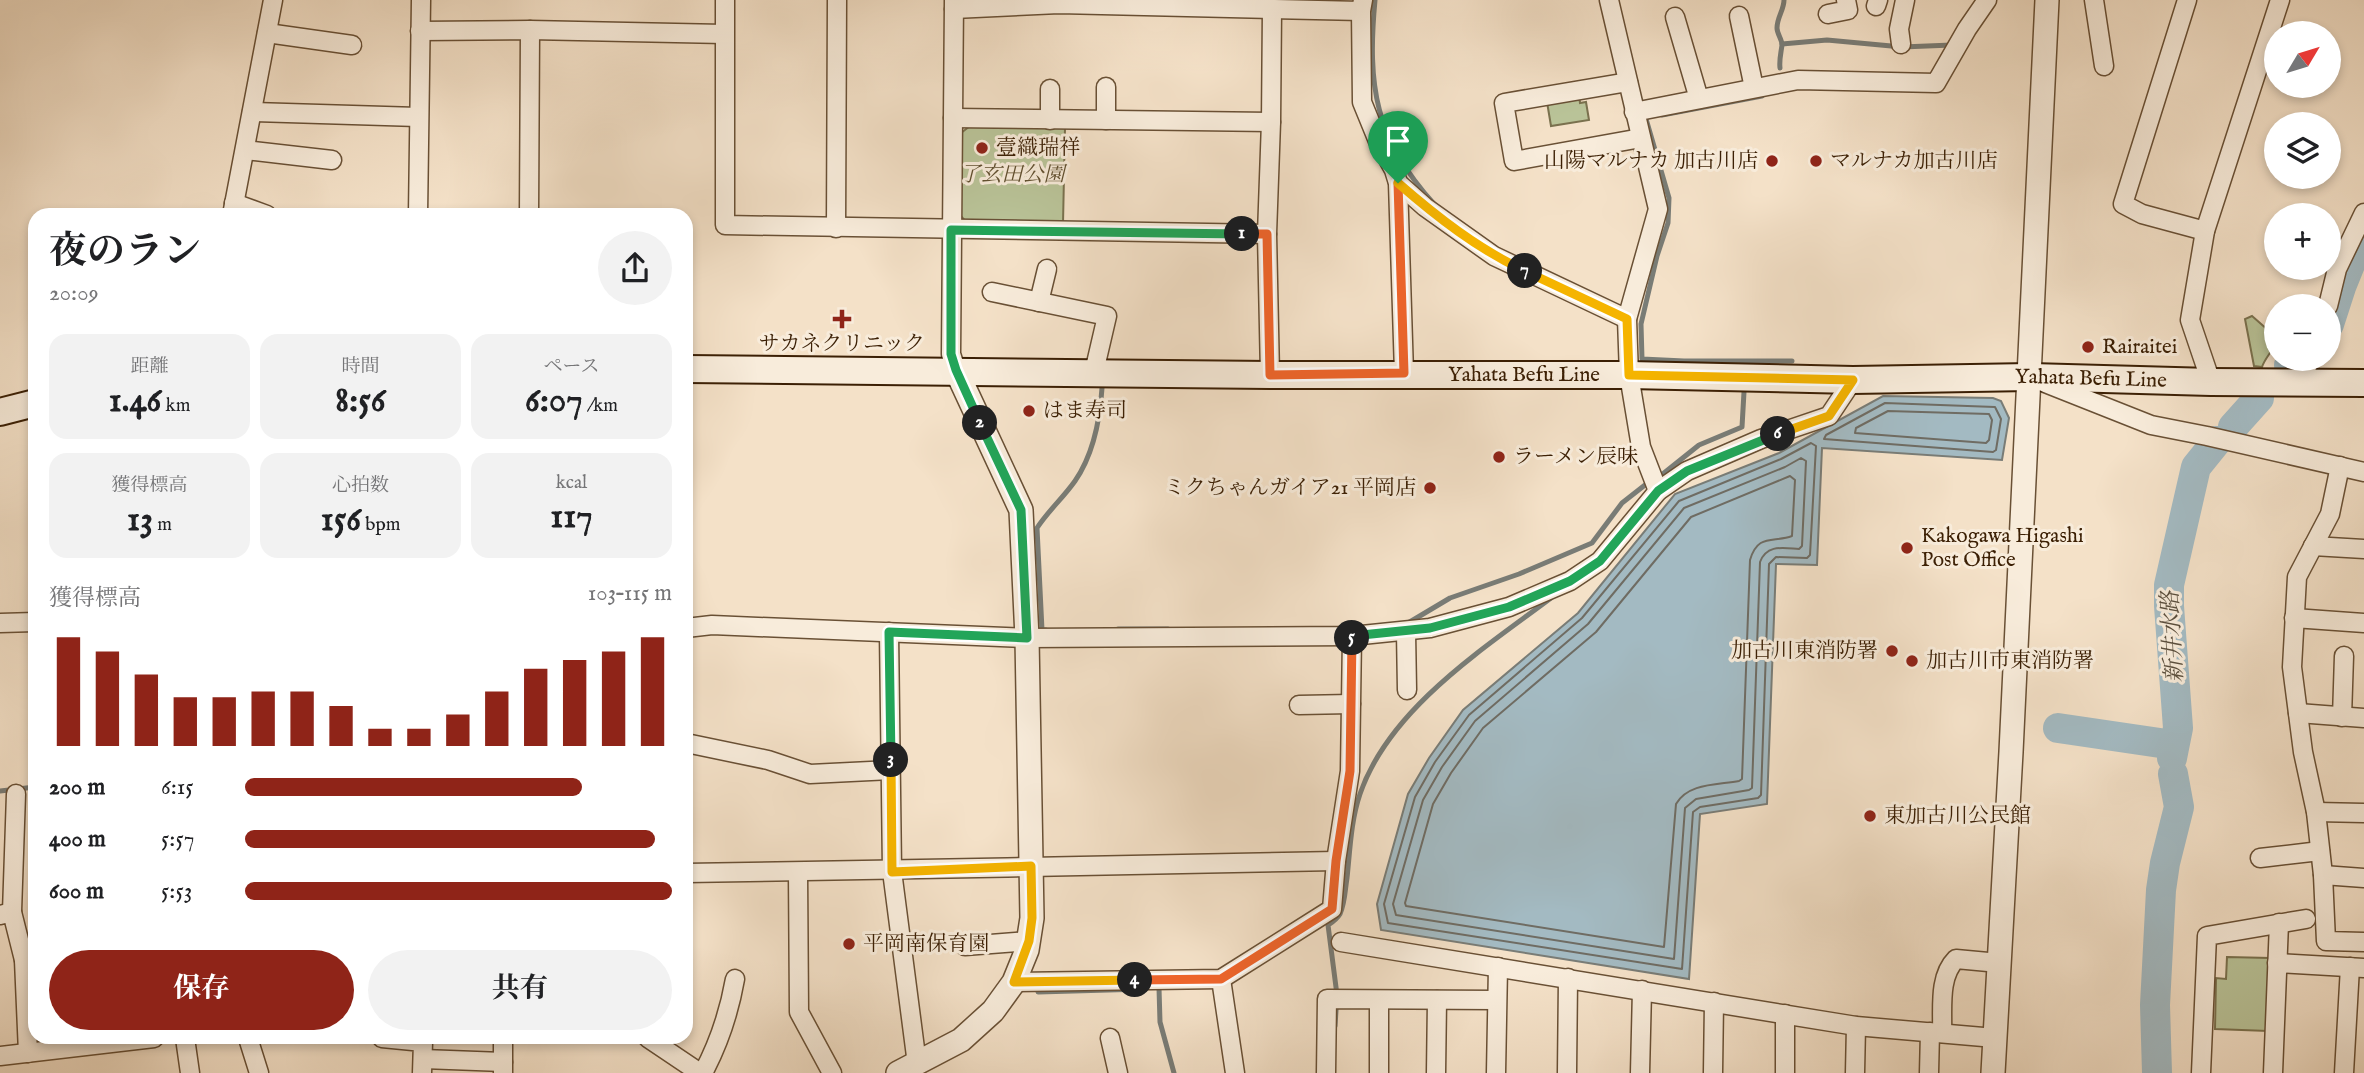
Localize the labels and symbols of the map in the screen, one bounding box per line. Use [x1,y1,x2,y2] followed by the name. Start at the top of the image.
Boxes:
[2264,21,2342,98] north arrow
[1368,111,1428,183] pin
[996,135,1080,162] place label: 壹織瑞祥
[974,140,990,156] marker: 壹織瑞祥
[1544,148,1758,175] place label: 山陽マルナカ 加古川店
[1830,148,1998,175] place label: マルナカ加古川店
[1764,153,1780,169] marker: 山陽マルナカ 加古川店
[1808,153,1824,169] marker: マルナカ加古川店
[960,162,1067,189] park label: 了玄田公園
[1224,216,1260,252] pin: 1
[1508,254,1542,288] pin: 7
[832,309,852,329] marker: サカネクリニック
[759,331,925,358] place label: サカネクリニック
[2102,334,2177,361] place label: Rairaitei
[2080,339,2096,355] marker: Rairaitei
[1448,362,1600,389] street label: Yahata Befu Line
[2015,363,2168,394] street label: Yahata Befu Line
[1043,398,1127,425] place label: はま寿司
[1021,403,1037,419] marker: はま寿司
[962,406,998,440] pin: 2
[1760,416,1796,452] pin: 6
[1513,444,1638,471] place label: ラーメン辰味
[1491,449,1507,465] marker: ラーメン辰味
[1164,475,1416,502] place label: ミクちゃんガイア21 平岡店
[1422,480,1438,496] marker: ミクちゃんガイア21 平岡店
[1921,523,2084,574] place label: Kakogawa Higashi Post Office
[1899,540,1915,556] marker: Kakogawa Higashi Post Office
[2156,588,2190,684] water label: 新井水路
[1334,620,1370,656] pin: 5
[1731,638,1878,665] place label: 加古川東消防署
[1884,643,1900,659] marker: 加古川東消防署
[1926,648,2094,675] place label: 加古川市東消防署
[1904,653,1920,669] marker: 加古川市東消防署
[874,742,908,778] pin: 3
[1884,803,2031,830] place label: 東加古川公民館
[1862,808,1878,824] marker: 東加古川公民館
[863,931,989,958] place label: 平岡南保育園
[841,936,857,952] marker: 平岡南保育園
[1118,962,1152,998] pin: 4

